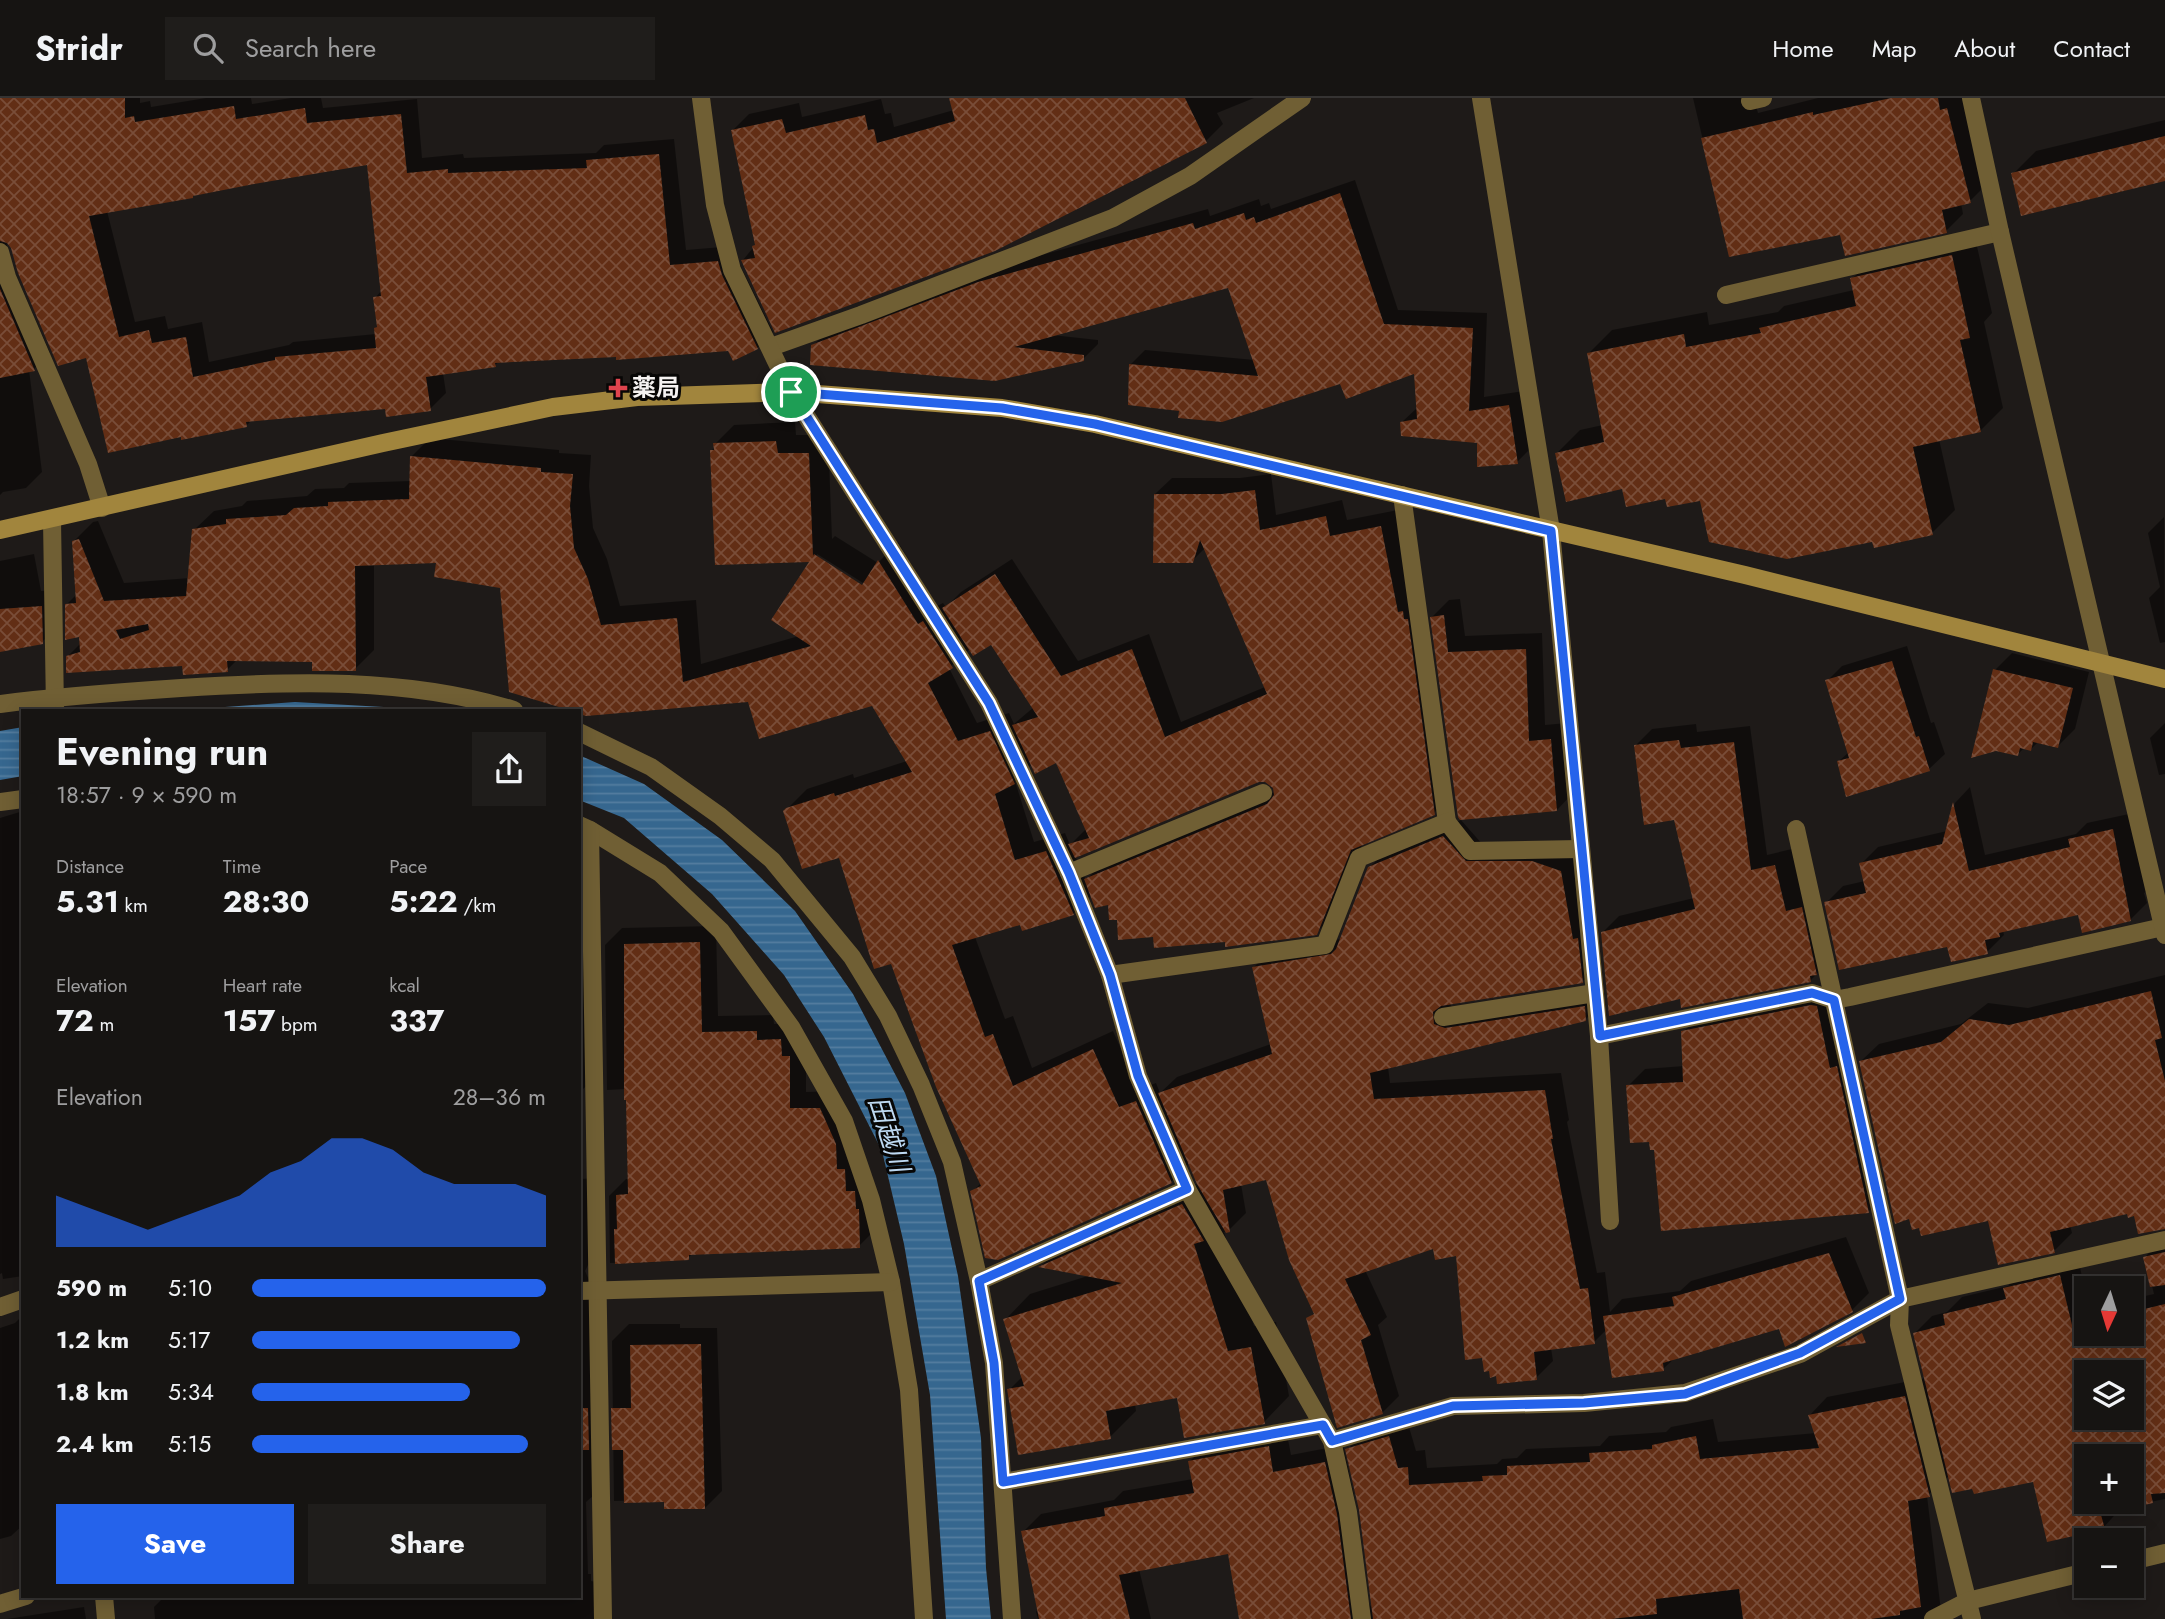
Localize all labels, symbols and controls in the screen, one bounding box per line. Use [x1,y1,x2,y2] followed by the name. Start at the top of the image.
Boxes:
[165,17,655,80] search box
[35,25,123,72] text: Stridr
[189,29,227,67] icon: search
[245,29,376,67] text: Search here
[1772,31,1834,66] text: Home
[1872,31,1916,66] text: Map
[1954,31,2015,66] text: About
[2053,31,2130,66] text: Contact
[761,362,821,422] pin
[632,370,680,405] place label: 薬局
[772,373,810,411] icon: arrive
[610,380,626,396] marker: 薬局
[56,724,268,779] text: Evening run
[472,732,546,806] button: share
[56,778,237,812] text: 18:57 · 9 × 590 m
[56,853,124,880] text: Distance
[223,853,261,880] text: Time
[389,853,427,880] text: Pace
[56,880,119,923] text: 5.31
[223,880,309,923] text: 28:30
[389,880,458,923] text: 5:22
[119,892,148,919] text: km
[458,892,496,919] text: /km
[56,972,128,999] text: Elevation
[223,972,302,999] text: Heart rate
[389,972,420,999] text: kcal
[56,999,94,1042] text: 72
[223,999,275,1042] text: 157
[389,999,444,1042] text: 337
[94,1011,114,1038] text: m
[275,1011,318,1038] text: bpm
[56,1080,143,1114] text: Elevation
[453,1080,546,1114] text: 28–36 m
[859,1091,920,1180] water label: 田越川
[56,1271,127,1305] text: 590 m
[168,1271,212,1305] text: 5:10
[2074,1276,2144,1346] north arrow
[2074,1276,2144,1598] map controls
[56,1323,129,1357] text: 1.2 km
[168,1323,210,1357] text: 5:17
[2074,1360,2144,1430] button: layers
[56,1375,129,1409] text: 1.8 km
[168,1375,214,1409] text: 5:34
[56,1427,134,1461] text: 2.4 km
[168,1427,211,1461] text: 5:15
[2074,1444,2144,1514] button: +
[56,1504,294,1584] button: Save
[308,1504,546,1584] button: Share
[2074,1528,2144,1598] button: −

